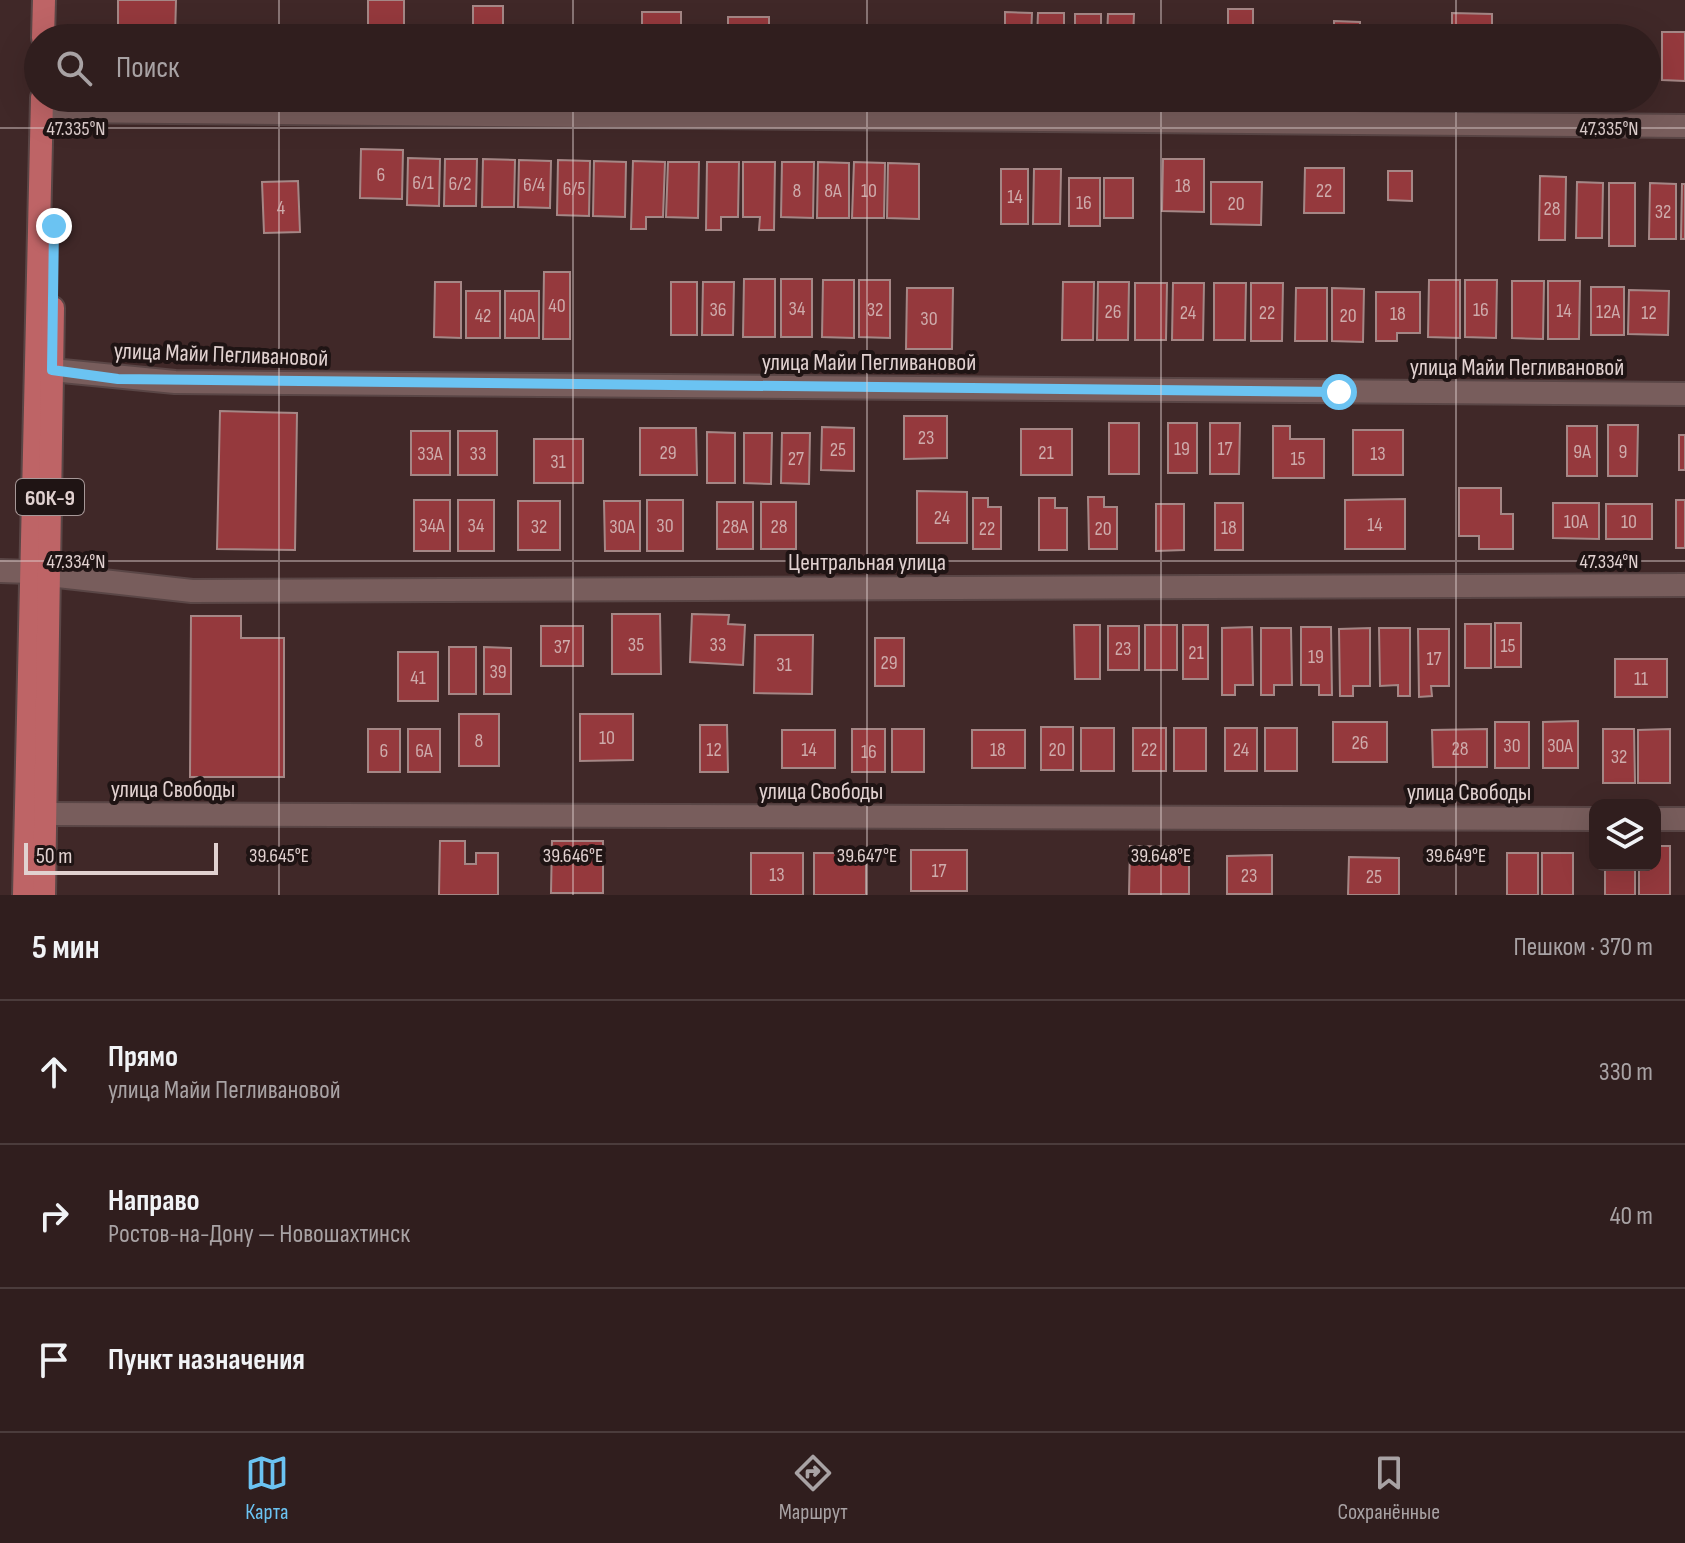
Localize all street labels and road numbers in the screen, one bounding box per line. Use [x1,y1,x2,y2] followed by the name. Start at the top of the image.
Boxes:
[113,336,329,373] street label: улица Майи Пегливановой
[762,348,976,377] street label: улица Майи Пегливановой
[1410,353,1624,382] street label: улица Майи Пегливановой
[16,479,84,515] road number: 60К-9
[788,548,946,577] street label: Центральная улица
[111,775,235,804] street label: улица Свободы
[759,777,883,806] street label: улица Свободы
[1407,778,1531,807] street label: улица Свободы

